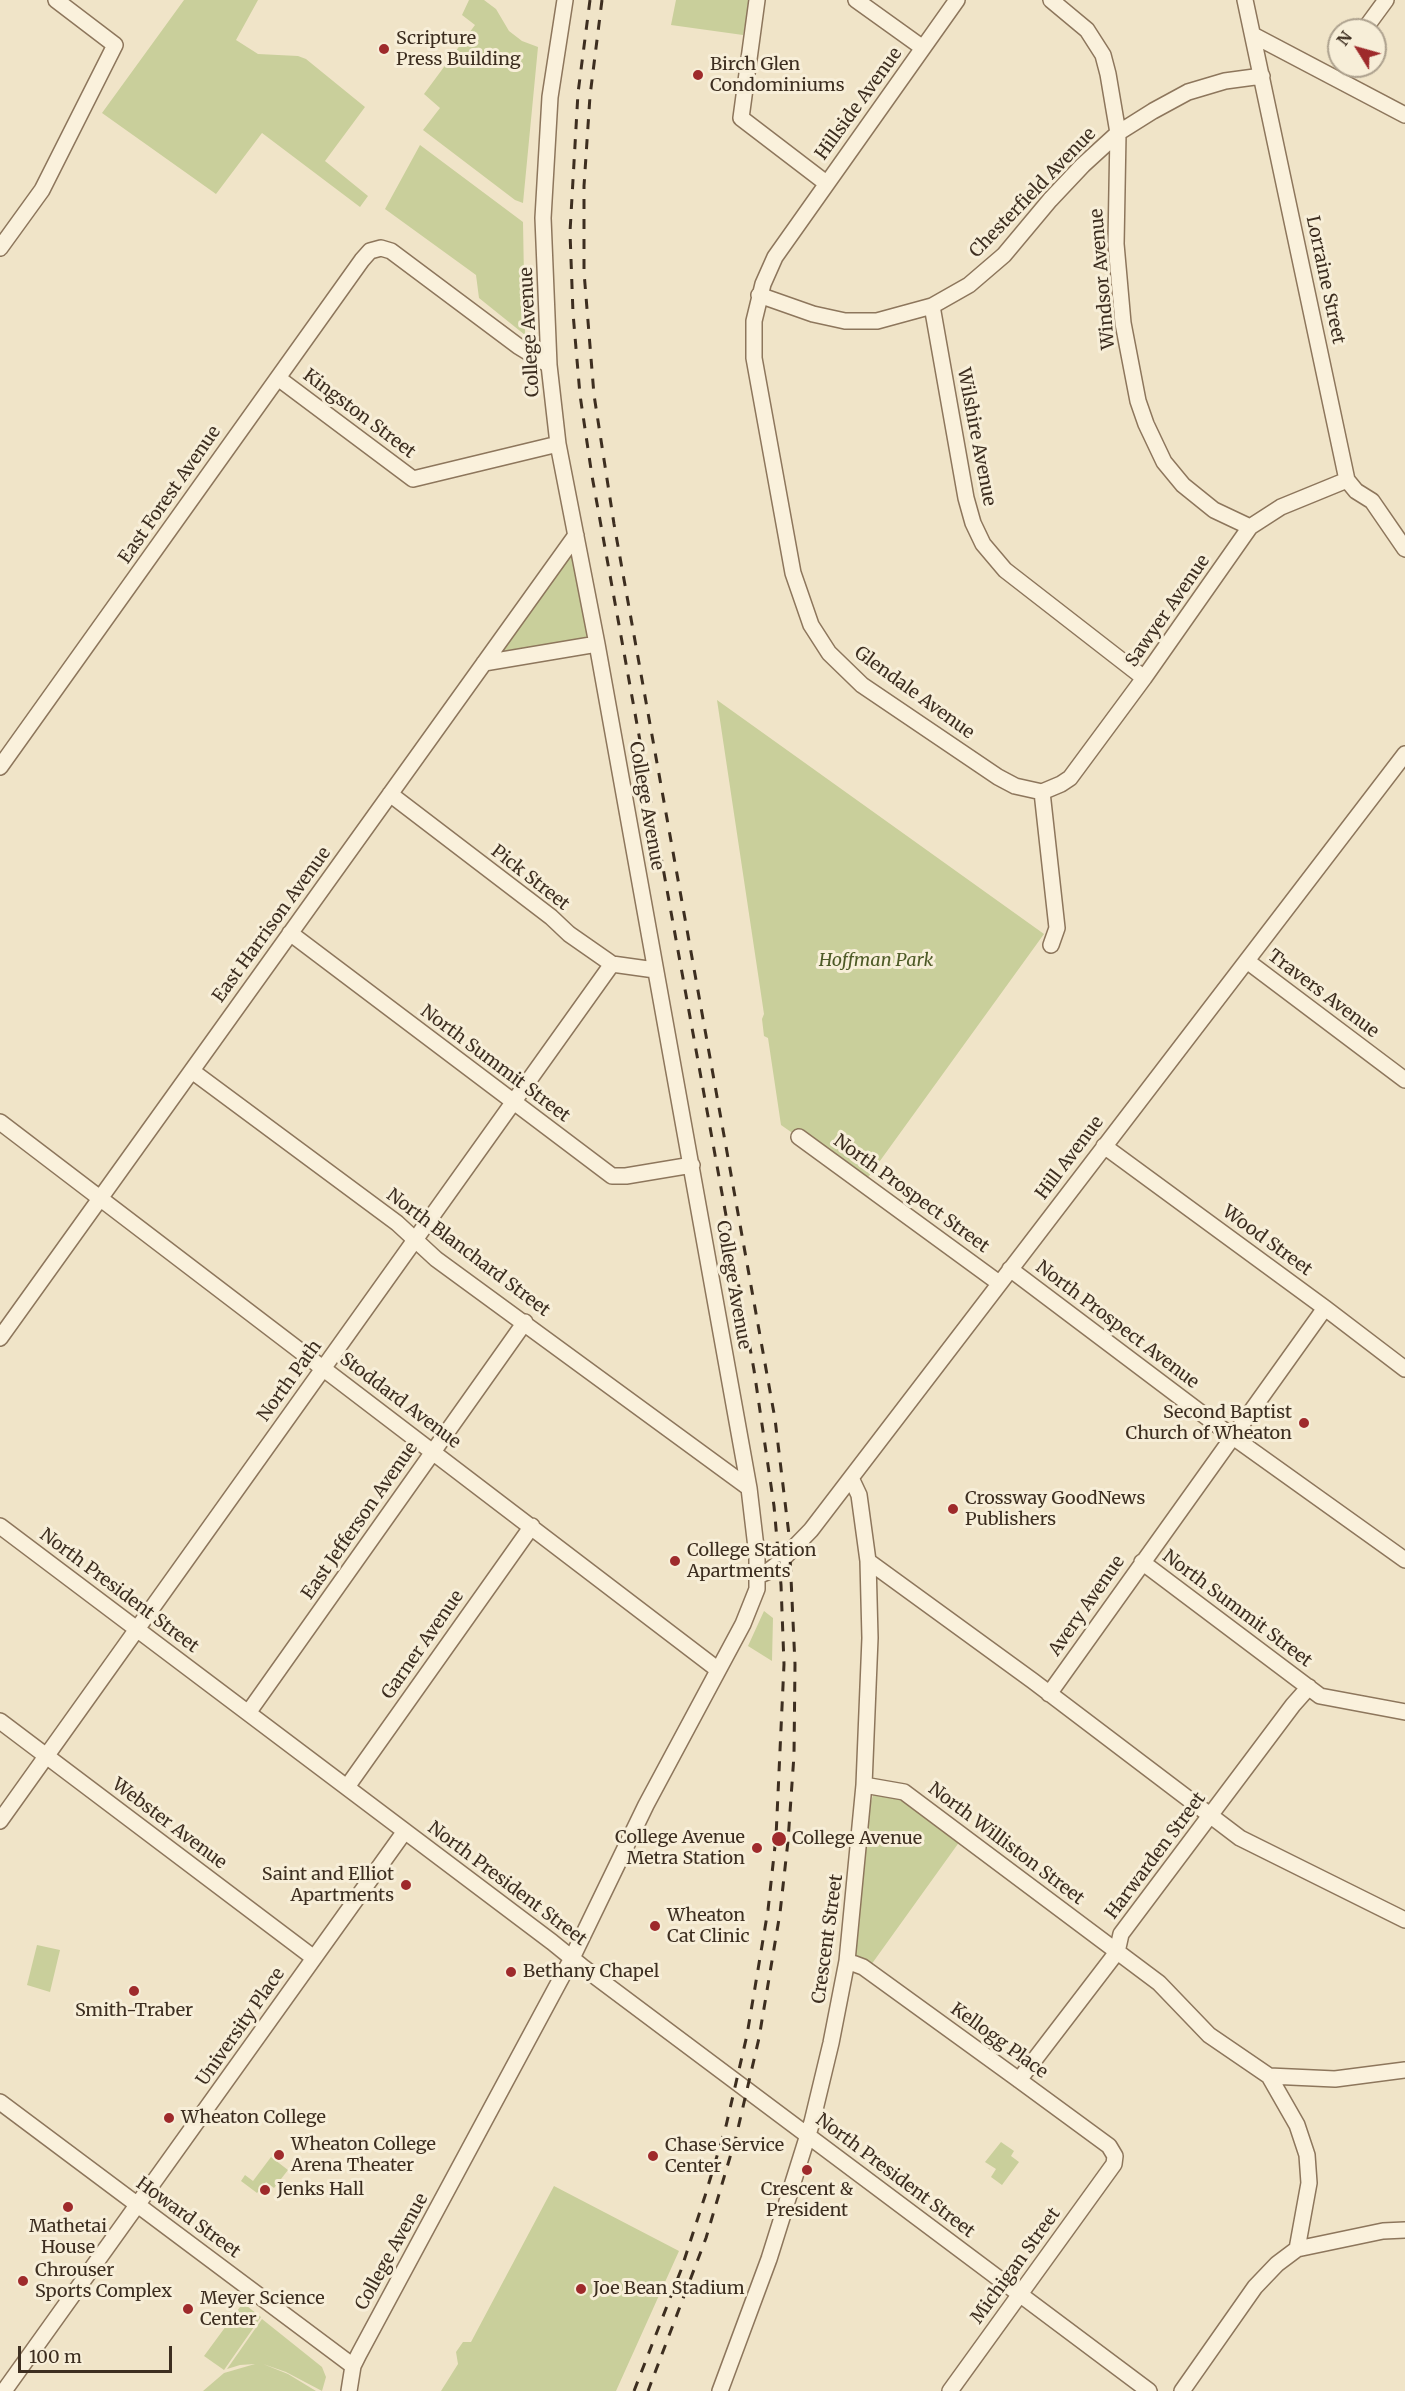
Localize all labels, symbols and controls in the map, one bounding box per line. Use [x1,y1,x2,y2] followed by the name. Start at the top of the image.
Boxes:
[1327,18,1387,78] north arrow
[1332,27,1356,49] text: N
[396,28,521,70] place label: Scripture Press Building
[377,42,391,56] marker: Scripture Press Building
[811,44,907,164] street label: Hillside Avenue
[710,54,845,97] place label: Birch Glen Condominiums
[691,68,705,82] marker: Birch Glen Condominiums
[965,124,1101,262] street label: Chesterfield Avenue
[1086,208,1120,350] street label: Windsor Avenue
[1301,214,1349,346] street label: Lorraine Street
[516,266,544,398] street label: College Avenue
[299,365,419,463] street label: Kingston Street
[952,366,1000,508] street label: Wilshire Avenue
[114,422,226,568] street label: East Forest Avenue
[1121,551,1215,671] street label: Sawyer Avenue
[850,642,978,744] street label: Glendale Avenue
[624,740,668,872] street label: College Avenue
[487,841,573,915] street label: Pick Street
[208,843,336,1007] street label: East Harrison Avenue
[1263,945,1383,1043] street label: Travers Avenue
[819,950,933,972] park label: Hoffman Park
[416,1001,574,1127] street label: North Summit Street
[1032,1112,1108,1204] street label: Hill Avenue
[829,1130,993,1258] street label: North Prospect Street
[382,1184,554,1322] street label: North Blanchard Street
[1218,1201,1316,1281] street label: Wood Street
[711,1219,755,1351] street label: College Avenue
[1031,1257,1203,1393] street label: North Prospect Avenue
[253,1336,327,1426] street label: North Path
[335,1349,465,1453] street label: Stoddard Avenue
[1125,1402,1292,1444] place label: Second Baptist Church of Wheaton
[1297,1416,1311,1430] marker: Second Baptist Church of Wheaton
[298,1438,422,1604] street label: East Jefferson Avenue
[965,1488,1145,1530] place label: Crossway GoodNews Publishers
[946,1502,960,1516] marker: Crossway GoodNews Publishers
[35,1524,203,1658] street label: North President Street
[687,1540,816,1582] place label: College Station Apartments
[1158,1546,1316,1672] street label: North Summit Street
[1045,1552,1129,1660] street label: Avery Avenue
[668,1554,682,1568] marker: College Station Apartments
[378,1587,468,1703] street label: Garner Avenue
[108,1774,230,1874] street label: Webster Avenue
[924,1778,1088,1910] street label: North Williston Street
[1101,1788,1211,1924] street label: Harwarden Street
[423,1817,591,1951] street label: North President Street
[615,1827,745,1870] place label: College Avenue Metra Station
[792,1828,922,1850] place label: College Avenue
[770,1830,788,1848] marker: College Avenue
[750,1841,764,1855] marker: College Avenue Metra Station
[262,1864,394,1906] place label: Saint and Elliot Apartments
[808,1873,848,2005] street label: Crescent Street
[399,1878,413,1892] marker: Saint and Elliot Apartments
[667,1905,750,1948] place label: Wheaton Cat Clinic
[648,1919,662,1933] marker: Wheaton Cat Clinic
[523,1961,659,1983] place label: Bethany Chapel
[192,1964,290,2090] street label: University Place
[504,1965,518,1979] marker: Bethany Chapel
[127,1984,141,1998] marker: Smith-Traber
[946,1999,1052,2083] street label: Kellogg Place
[75,2000,193,2022] place label: Smith-Traber
[181,2107,326,2129] place label: Wheaton College
[811,2109,979,2243] street label: North President Street
[162,2111,176,2125] marker: Wheaton College
[291,2134,436,2176] place label: Wheaton College Arena Theater
[665,2135,784,2178] place label: Chase Service Center
[272,2148,286,2162] marker: Wheaton College Arena Theater
[646,2149,660,2163] marker: Chase Service Center
[800,2163,814,2177] marker: Crescent & President
[132,2173,244,2263] street label: Howard Street
[277,2179,364,2201] place label: Jenks Hall
[761,2179,853,2222] place label: Crescent & President
[258,2183,272,2197] marker: Jenks Hall
[351,2190,433,2314] street label: College Avenue
[61,2200,75,2214] marker: Mathetai House
[967,2204,1065,2328] street label: Michigan Street
[29,2216,107,2258] place label: Mathetai House
[35,2260,172,2302] place label: Chrouser Sports Complex
[16,2274,30,2288] marker: Chrouser Sports Complex
[593,2278,745,2300] place label: Joe Bean Stadium
[574,2282,588,2296] marker: Joe Bean Stadium
[200,2288,325,2330] place label: Meyer Science Center
[181,2302,195,2316] marker: Meyer Science Center
[21,2334,176,2372] scale bar
[29,2345,82,2368] text: 100 m

